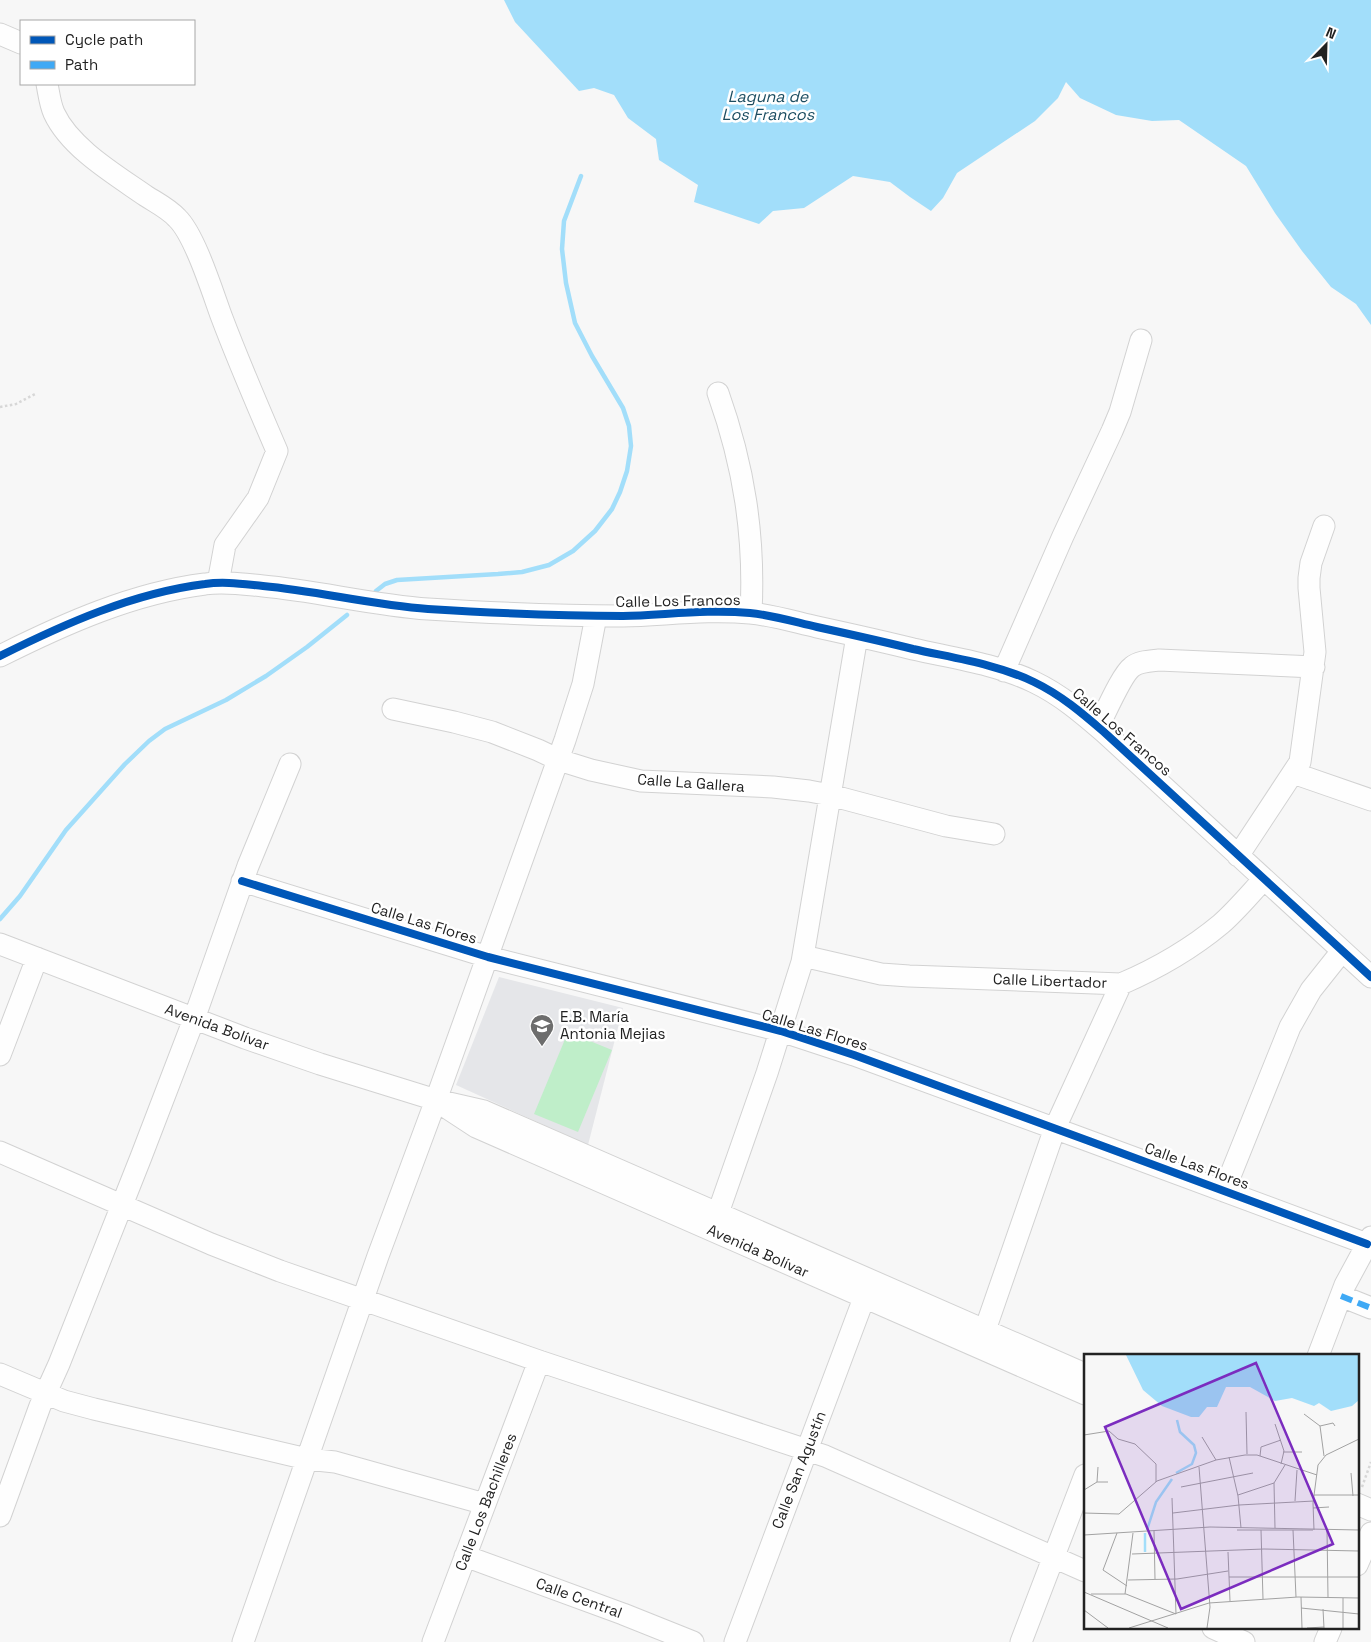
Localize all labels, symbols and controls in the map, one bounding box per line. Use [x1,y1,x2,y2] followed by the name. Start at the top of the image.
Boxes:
[20,20,195,85] legend
[1301,20,1351,70] north arrow
[1323,23,1339,43] text: N
[65,30,143,49] text: Cycle path
[65,55,98,74] text: Path
[722,86,815,125] water label: Laguna de Los Francos
[615,590,741,611] street label: Calle Los Francos
[1069,683,1176,780] street label: Calle Los Francos
[637,769,746,796] street label: Calle La Gallera
[369,897,480,948] street label: Calle Las Flores
[993,969,1108,992] street label: Calle Libertador
[162,999,272,1054] street label: Avenida Bolívar
[760,1004,871,1055] street label: Calle Las Flores
[560,1007,665,1043] place label: E.B. María Antonia Mejias
[529,1013,555,1047] school or university icon: E.B. María Antonia Mejias
[1142,1138,1252,1193] street label: Calle Las Flores
[704,1220,812,1282] street label: Avenida Bolívar
[1084,1354,1358,1630] inset map
[767,1408,830,1531] street label: Calle San Agustín
[450,1430,521,1573] street label: Calle Los Bachilleres
[533,1573,625,1622] street label: Calle Central

